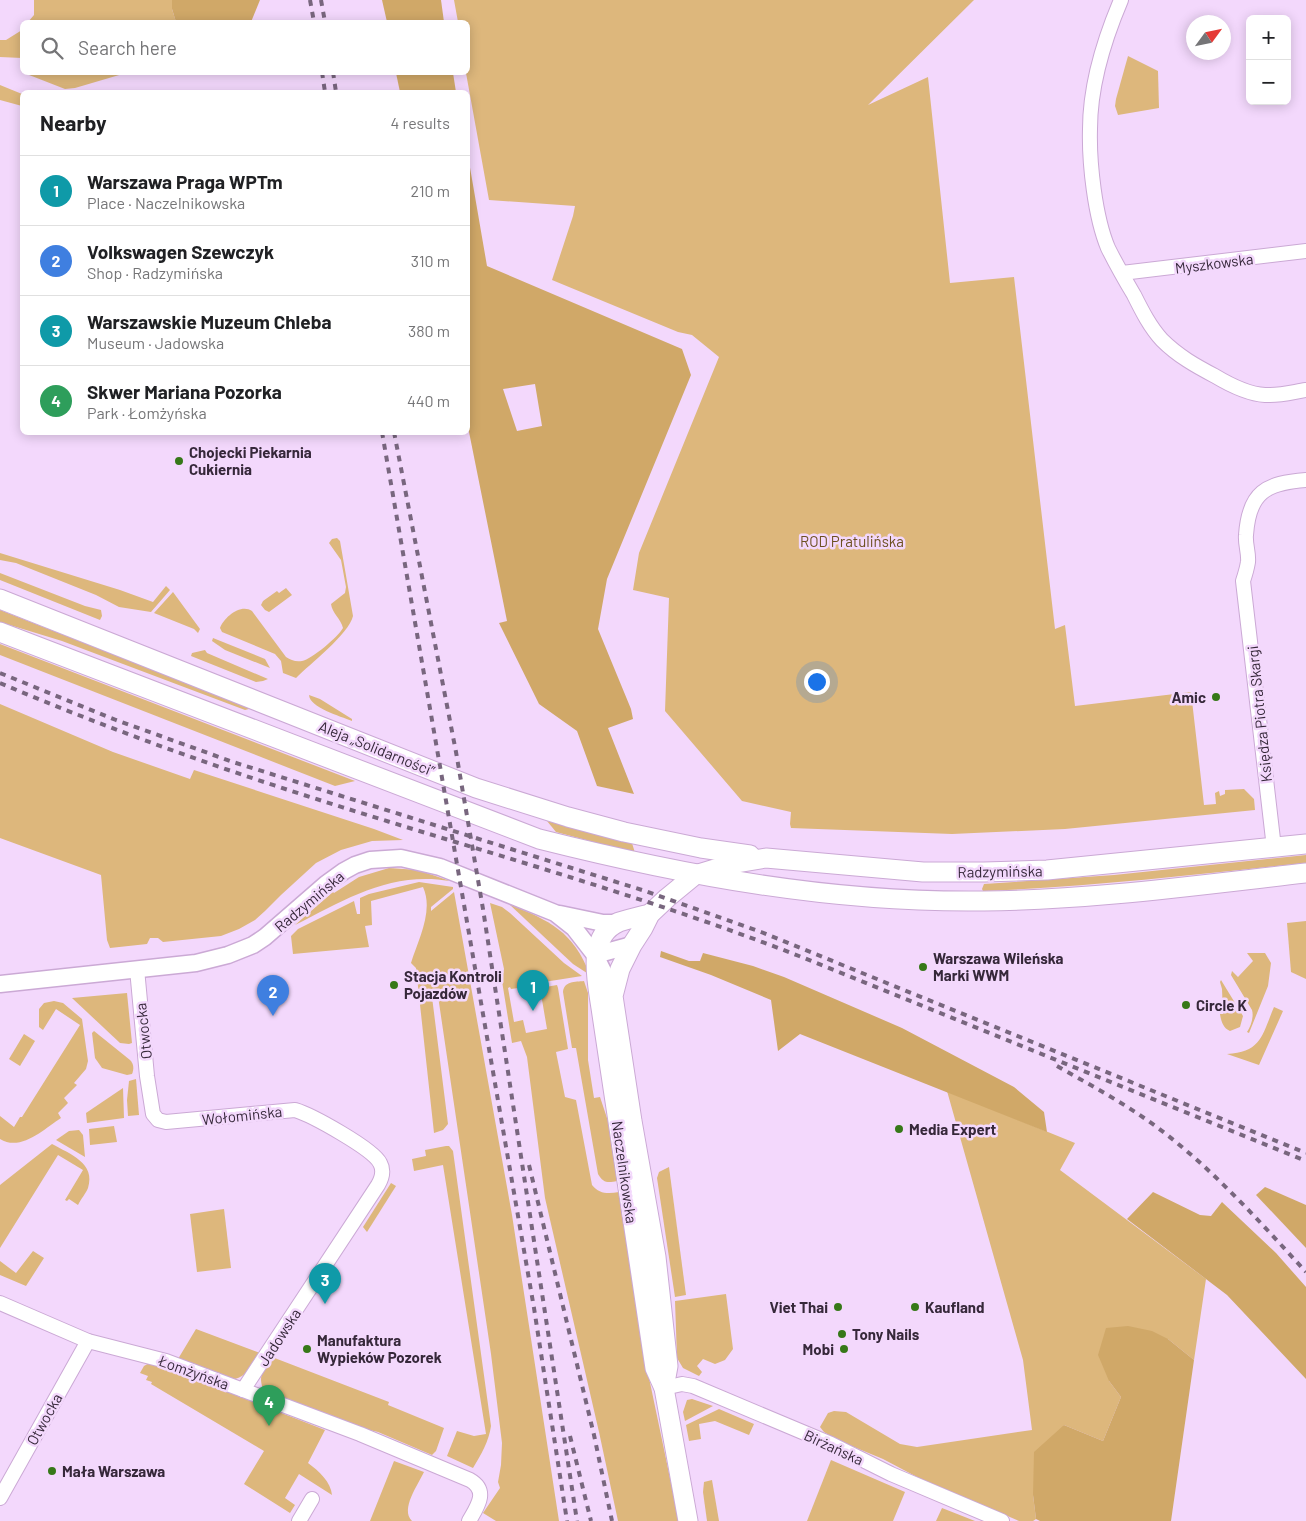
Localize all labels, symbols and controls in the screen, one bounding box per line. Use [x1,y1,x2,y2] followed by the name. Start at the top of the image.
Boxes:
[1186,15,1231,60] north arrow
[1246,15,1291,105] map controls
[1246,15,1291,60] button: +
[20,20,470,75] search box
[38,34,66,62] icon: search
[78,36,177,59] text: Search here
[1246,60,1291,105] button: −
[40,110,106,135] text: Nearby
[390,113,450,132] text: 4 results
[87,170,283,193] text: Warszawa Praga WPTm
[53,181,59,200] text: 1
[411,181,450,200] text: 210 m
[87,193,245,212] text: Place · Naczelnikowska
[87,240,274,263] text: Volkswagen Szewczyk
[1174,249,1254,277] street label: Myszkowska
[52,251,60,270] text: 2
[411,251,450,270] text: 310 m
[87,263,223,282] text: Shop · Radzymińska
[87,310,331,333] text: Warszawskie Muzeum Chleba
[52,321,60,340] text: 3
[408,321,450,340] text: 380 m
[87,333,224,352] text: Museum · Jadowska
[87,380,282,403] text: Skwer Mariana Pozorka
[51,391,61,410] text: 4
[407,391,450,410] text: 440 m
[87,403,207,422] text: Park · Łomżyńska
[189,443,312,478] place label: Chojecki Piekarnia Cukiernia
[173,455,185,467] marker: Chojecki Piekarnia Cukiernia
[800,532,904,550] park label: ROD Pratulińska
[1243,645,1275,783] street label: Księdza Piotra Skargi
[804,669,830,695] your location
[1172,688,1206,706] place label: Amic
[1210,691,1222,703] marker: Amic
[316,717,438,779] street label: Aleja „Solidarności”
[957,861,1043,881] street label: Radzymińska
[271,867,347,935] street label: Radzymińska
[933,949,1063,984] place label: Warszawa Wileńska Marki WWM
[917,961,929,973] marker: Warszawa Wileńska Marki WWM
[404,967,502,1002] place label: Stacja Kontroli Pojazdów
[517,970,549,1011] pin: 1
[257,975,289,1016] pin: 2
[388,979,400,991] marker: Stacja Kontroli Pojazdów
[1196,996,1247,1014] place label: Circle K
[1180,999,1192,1011] marker: Circle K
[131,1002,155,1060] street label: Otwocka
[201,1102,283,1128] street label: Wołomińska
[609,1120,641,1224] street label: Naczelnikowska
[909,1120,996,1138] place label: Media Expert
[893,1123,905,1135] marker: Media Expert
[309,1263,341,1304] pin: 3
[769,1298,828,1316] place label: Viet Thai
[925,1298,985,1316] place label: Kaufland
[832,1301,844,1313] marker: Viet Thai
[909,1301,921,1313] marker: Kaufland
[254,1305,304,1369] street label: Jadowska
[852,1325,920,1343] place label: Tony Nails
[836,1328,848,1340] marker: Tony Nails
[317,1331,442,1366] place label: Manufaktura Wypieków Pozorek
[803,1340,834,1358] place label: Mobi
[301,1343,313,1355] marker: Manufaktura Wypieków Pozorek
[838,1343,850,1355] marker: Mobi
[155,1351,232,1393] street label: Łomżyńska
[253,1385,285,1426] pin: 4
[22,1390,66,1448] street label: Otwocka
[801,1425,867,1469] street label: Birżańska
[62,1462,165,1480] place label: Mała Warszawa
[46,1465,58,1477] marker: Mała Warszawa

